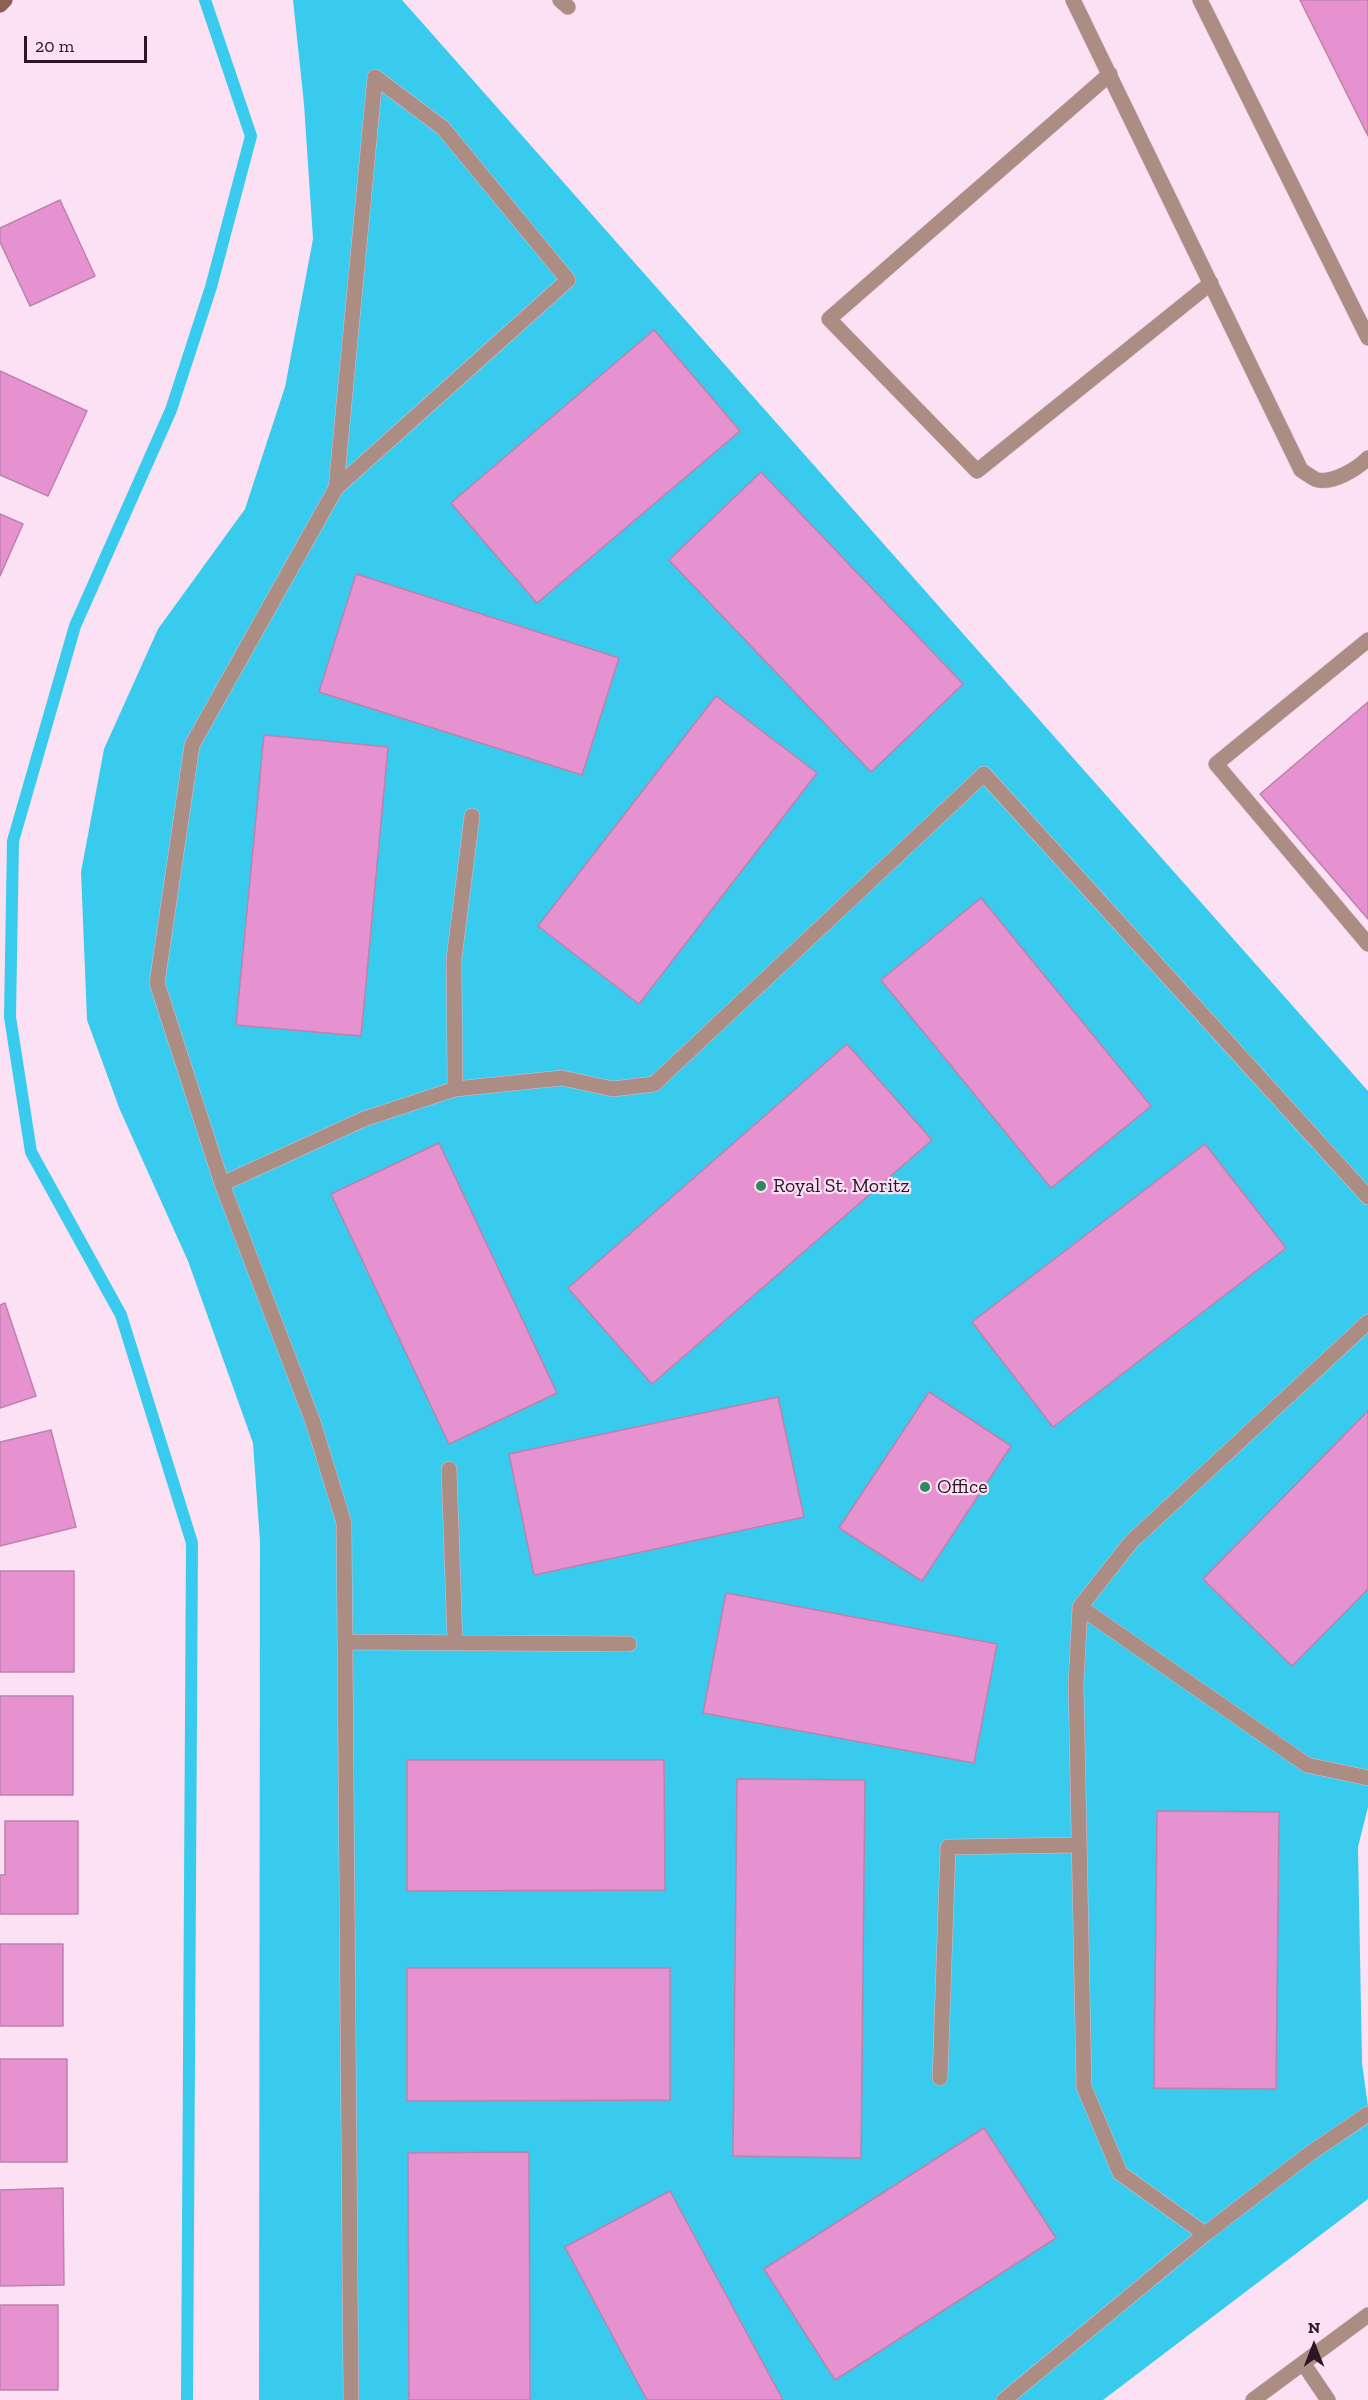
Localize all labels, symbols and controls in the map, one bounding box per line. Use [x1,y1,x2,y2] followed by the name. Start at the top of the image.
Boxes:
[27,24,150,62] scale bar
[35,35,74,57] text: 20 m
[773,1174,910,1198] place label: Royal St. Moritz
[754,1179,768,1193] marker: Royal St. Moritz
[937,1475,988,1499] place label: Office
[918,1480,932,1494] marker: Office
[1284,2316,1344,2376] north arrow
[1308,2318,1320,2337] text: N

